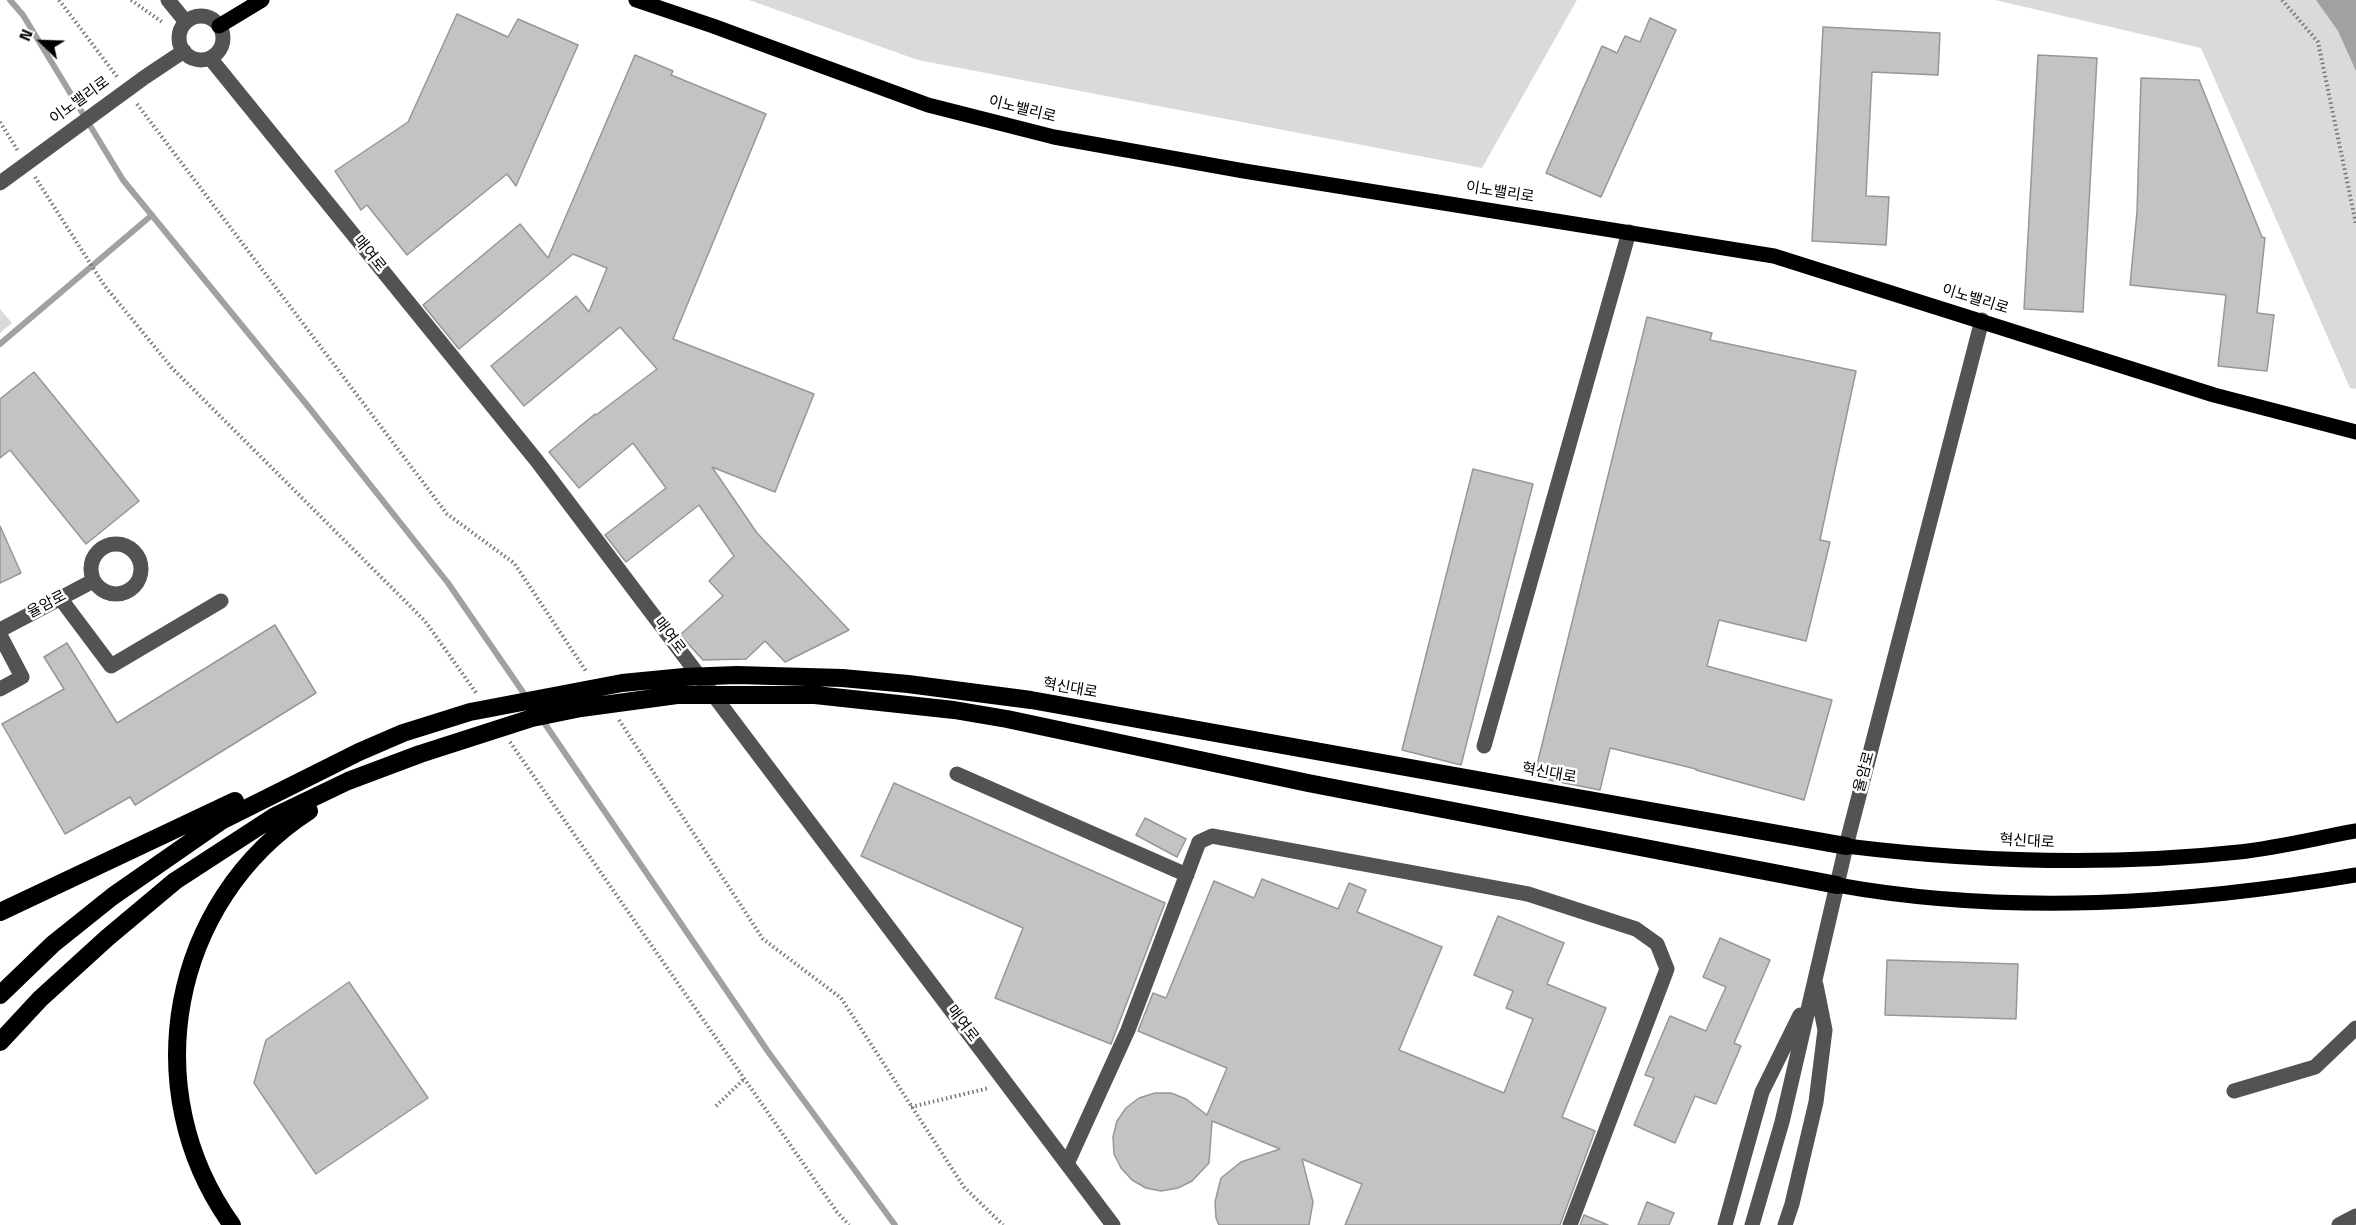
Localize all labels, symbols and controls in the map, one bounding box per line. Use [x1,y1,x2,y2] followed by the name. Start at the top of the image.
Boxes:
[12,12,72,72] north arrow
[12,25,39,45] text: N
[47,73,113,129] street label: 이노밸리로
[986,93,1058,127] street label: 이노밸리로
[1465,179,1535,207] street label: 이노밸리로
[349,232,389,276] street label: 매여로
[1939,281,2011,319] street label: 이노밸리로
[24,587,70,623] street label: 율암로
[649,614,689,658] street label: 매여로
[1041,675,1099,703] street label: 혁신대로
[1851,750,1879,794] street label: 율암로
[1520,760,1578,788] street label: 혁신대로
[1999,832,2055,852] street label: 혁신대로
[942,1002,982,1046] street label: 매여로

